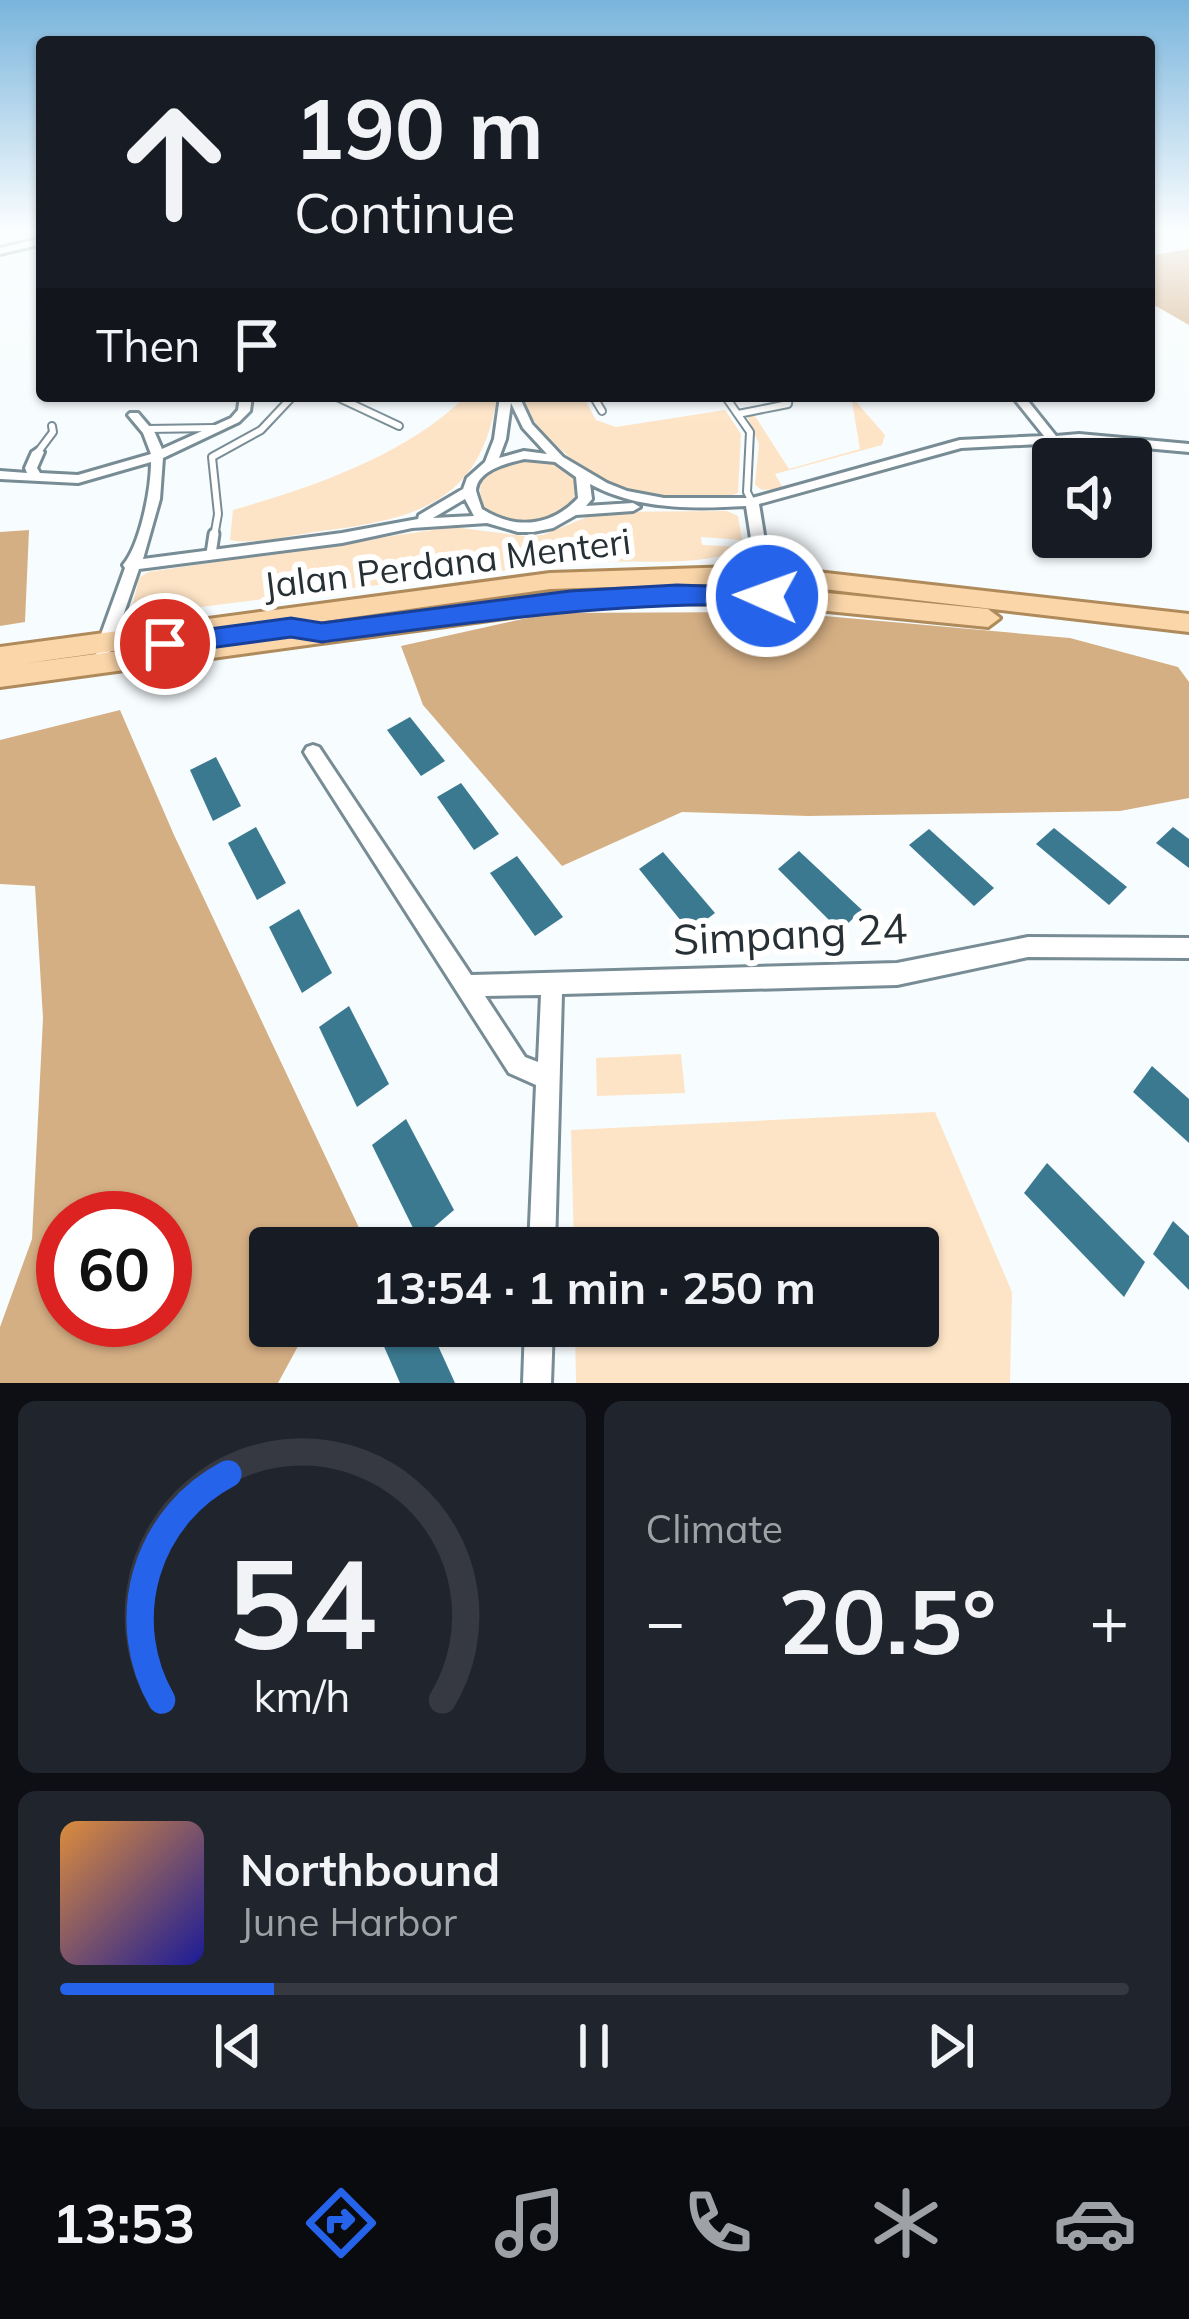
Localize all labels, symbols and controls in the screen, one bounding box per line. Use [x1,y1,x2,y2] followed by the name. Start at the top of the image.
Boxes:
[294,75,544,180] text: 190 m
[96,84,252,240] icon: ahead
[294,179,515,247] text: Continue
[224,312,290,378] icon: arrive
[96,317,200,373] text: Then
[1032,438,1152,558] map controls
[1032,438,1152,558] button: sound
[261,518,633,607] street label: Jalan Perdana Menteri
[704,533,830,659] position arrow
[114,593,216,695] pin
[132,611,198,677] icon: arrive
[671,901,909,966] street label: Simpang 24
[36,1191,192,1347] speed limit sign: 60
[372,1259,816,1315] text: 13:54 · 1 min · 250 m
[646,1504,783,1553] text: Climate
[227,1524,377,1680] text: 54
[778,1564,996,1677] text: 20.5°
[646,1579,685,1662] text: −
[1089,1579,1129,1662] text: +
[253,1669,350,1723] text: km/h
[240,1841,500,1897] text: Northbound
[240,1897,457,1946] text: June Harbor
[205,2013,271,2079] icon: previous
[561,2013,627,2079] icon: pause
[918,2013,984,2079] icon: next
[299,2181,383,2265] icon: directions
[488,2181,572,2265] icon: music
[676,2181,760,2265] icon: phone
[864,2181,948,2265] icon: climate
[1053,2181,1137,2265] icon: car
[52,2189,195,2257] text: 13:53

